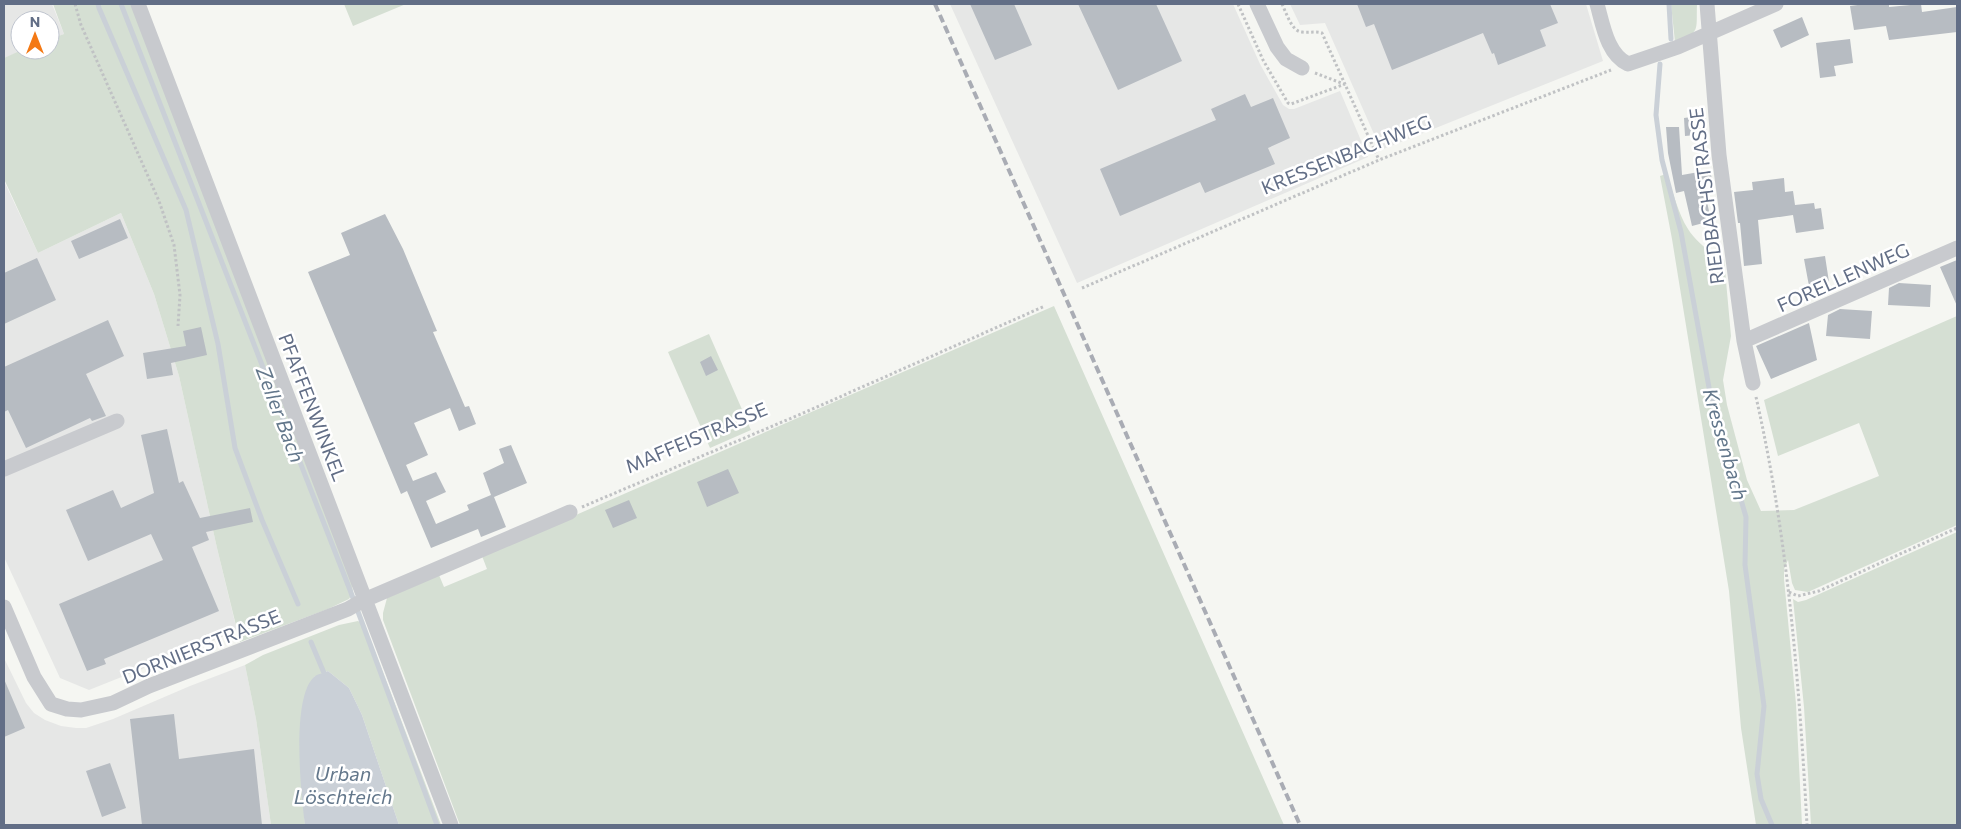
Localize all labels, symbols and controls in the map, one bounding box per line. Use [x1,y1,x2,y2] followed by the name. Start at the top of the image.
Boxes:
[10,10,60,60] north arrow
[30,13,40,30] text: N
[1684,106,1728,286] street label: RIEDBACHSTRASSE
[1258,109,1434,199] street label: KRESSENBACHWEG
[1773,238,1913,316] street label: FORELLENWEG
[274,330,352,484] street label: PFAFFENWINKEL
[251,362,310,466] water label: Zeller Bach
[1699,385,1753,503] water label: Kressenbach
[621,397,771,477] street label: MAFFEISTRASSE
[119,604,283,688] street label: DORNIERSTRASSE
[294,761,392,808] water label: Urban Löschteich

